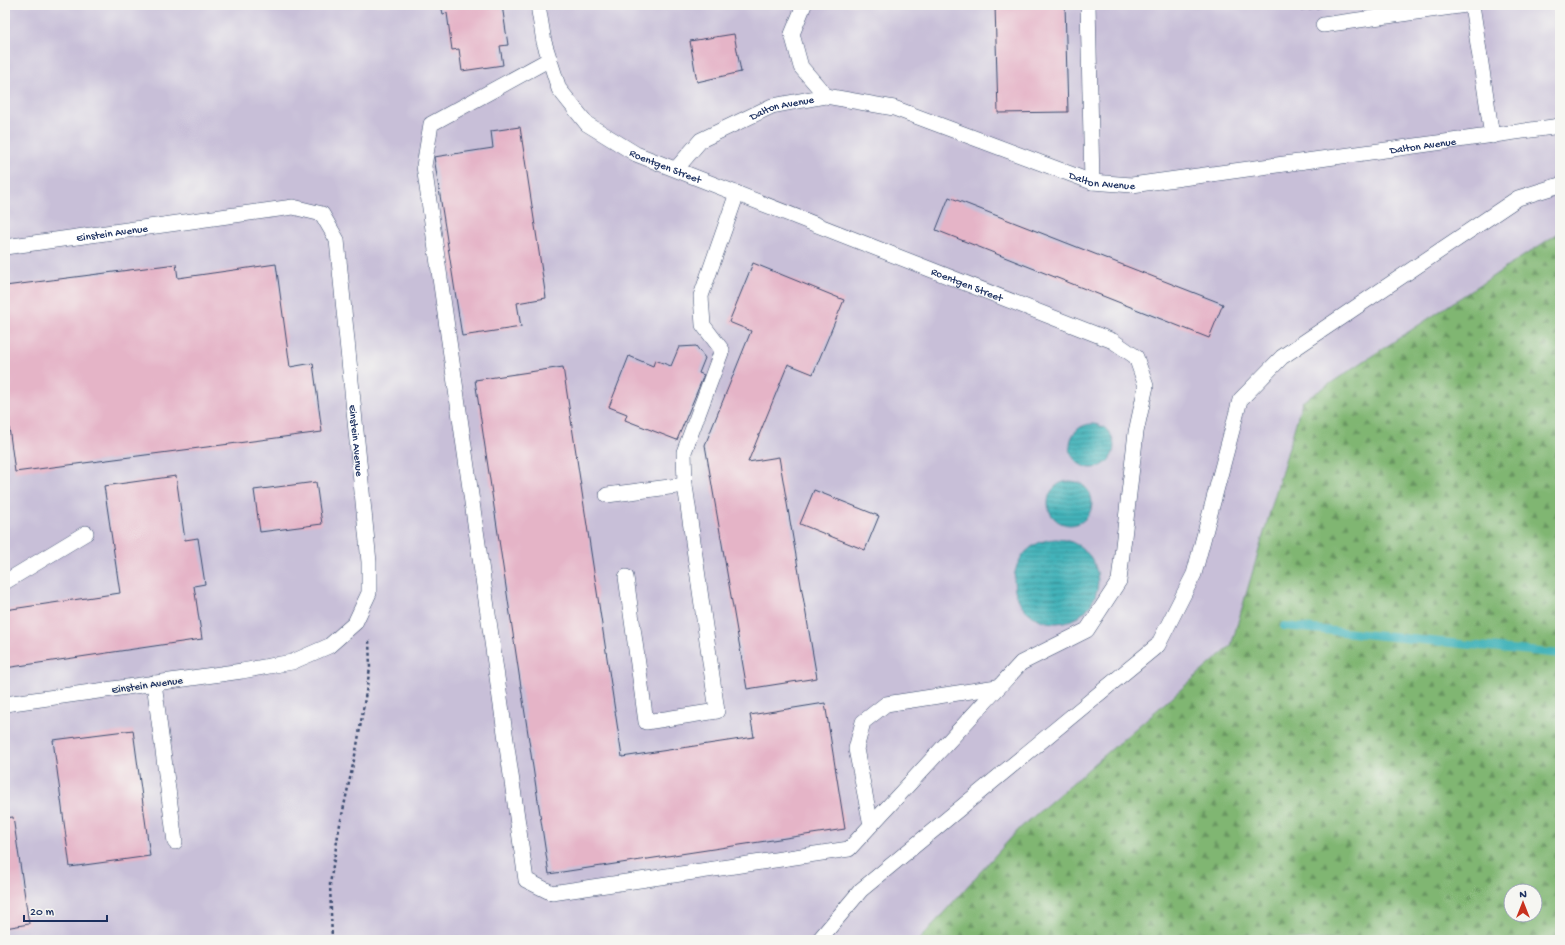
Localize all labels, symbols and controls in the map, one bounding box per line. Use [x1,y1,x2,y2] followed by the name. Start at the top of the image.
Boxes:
[747,94,816,124] street label: Dalton Avenue
[1388,136,1457,158] street label: Dalton Avenue
[627,147,704,188] street label: Roentgen Street
[1066,170,1136,193] street label: Dalton Avenue
[76,223,149,245] street label: Einstein Avenue
[929,266,1006,306] street label: Roentgen Street
[345,404,364,477] street label: Einstein Avenue
[111,675,184,697] street label: Einstein Avenue
[1503,883,1543,923] north arrow
[1519,889,1527,901] text: N
[24,897,107,923] scale bar
[30,906,55,920] text: 20 m

